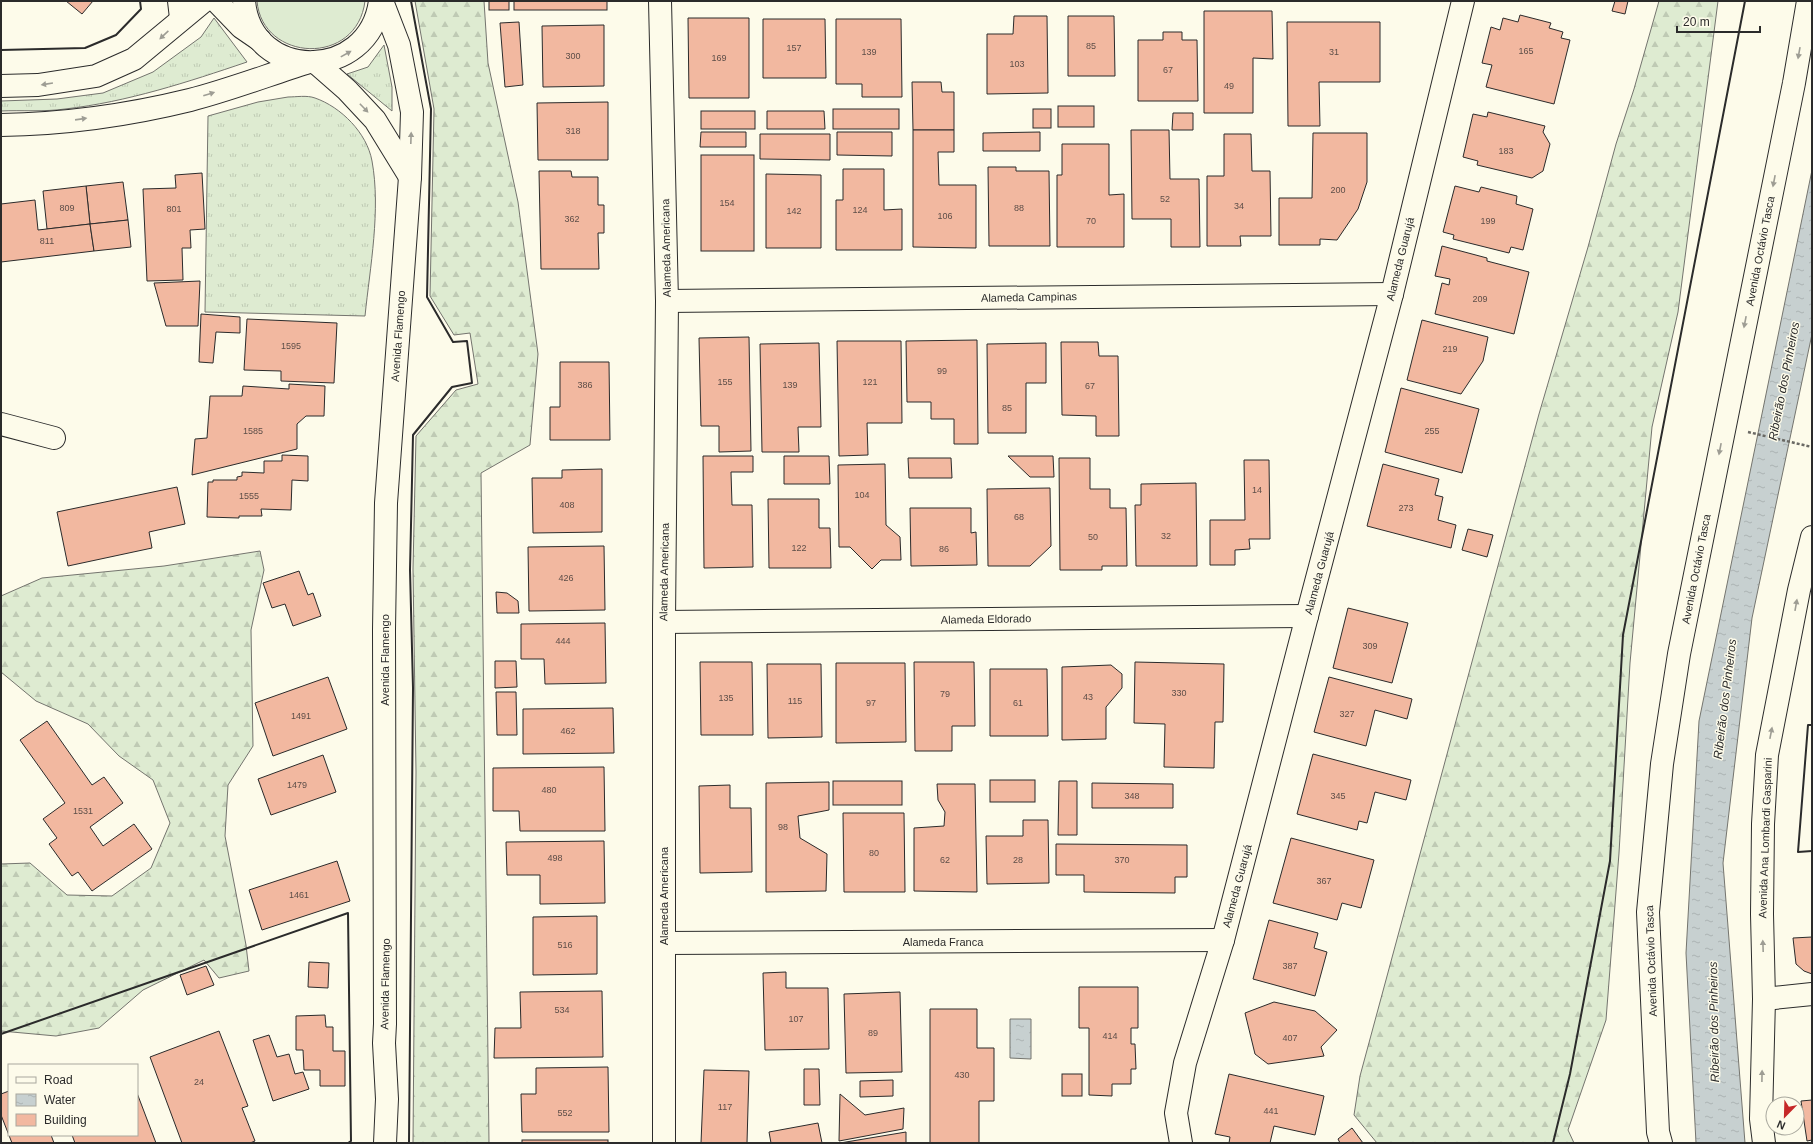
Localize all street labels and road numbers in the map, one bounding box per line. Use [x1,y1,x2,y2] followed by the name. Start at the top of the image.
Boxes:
[1743,194,1777,307] street label: Avenida Octávio Tasca
[659,198,673,297] street label: Alameda Americana
[1384,215,1416,302] street label: Alameda Guarujá
[389,290,407,382] street label: Avenida Flamengo
[981,290,1078,304] street label: Alameda Campinas
[1679,512,1713,625] street label: Avenida Octávio Tasca
[657,522,671,621] street label: Alameda Americana
[1302,529,1336,616] street label: Alameda Guarujá
[941,612,1031,626] street label: Alameda Eldorado
[379,614,391,706] street label: Avenida Flamengo
[1756,758,1774,918] street label: Avenida Ana Lombardi Gasparini
[1220,842,1254,929] street label: Alameda Guarujá
[658,846,670,945] street label: Alameda Americana
[1643,904,1659,1017] street label: Avenida Octávio Tasca
[903,936,984,948] street label: Alameda Franca
[378,938,392,1030] street label: Avenida Flamengo

